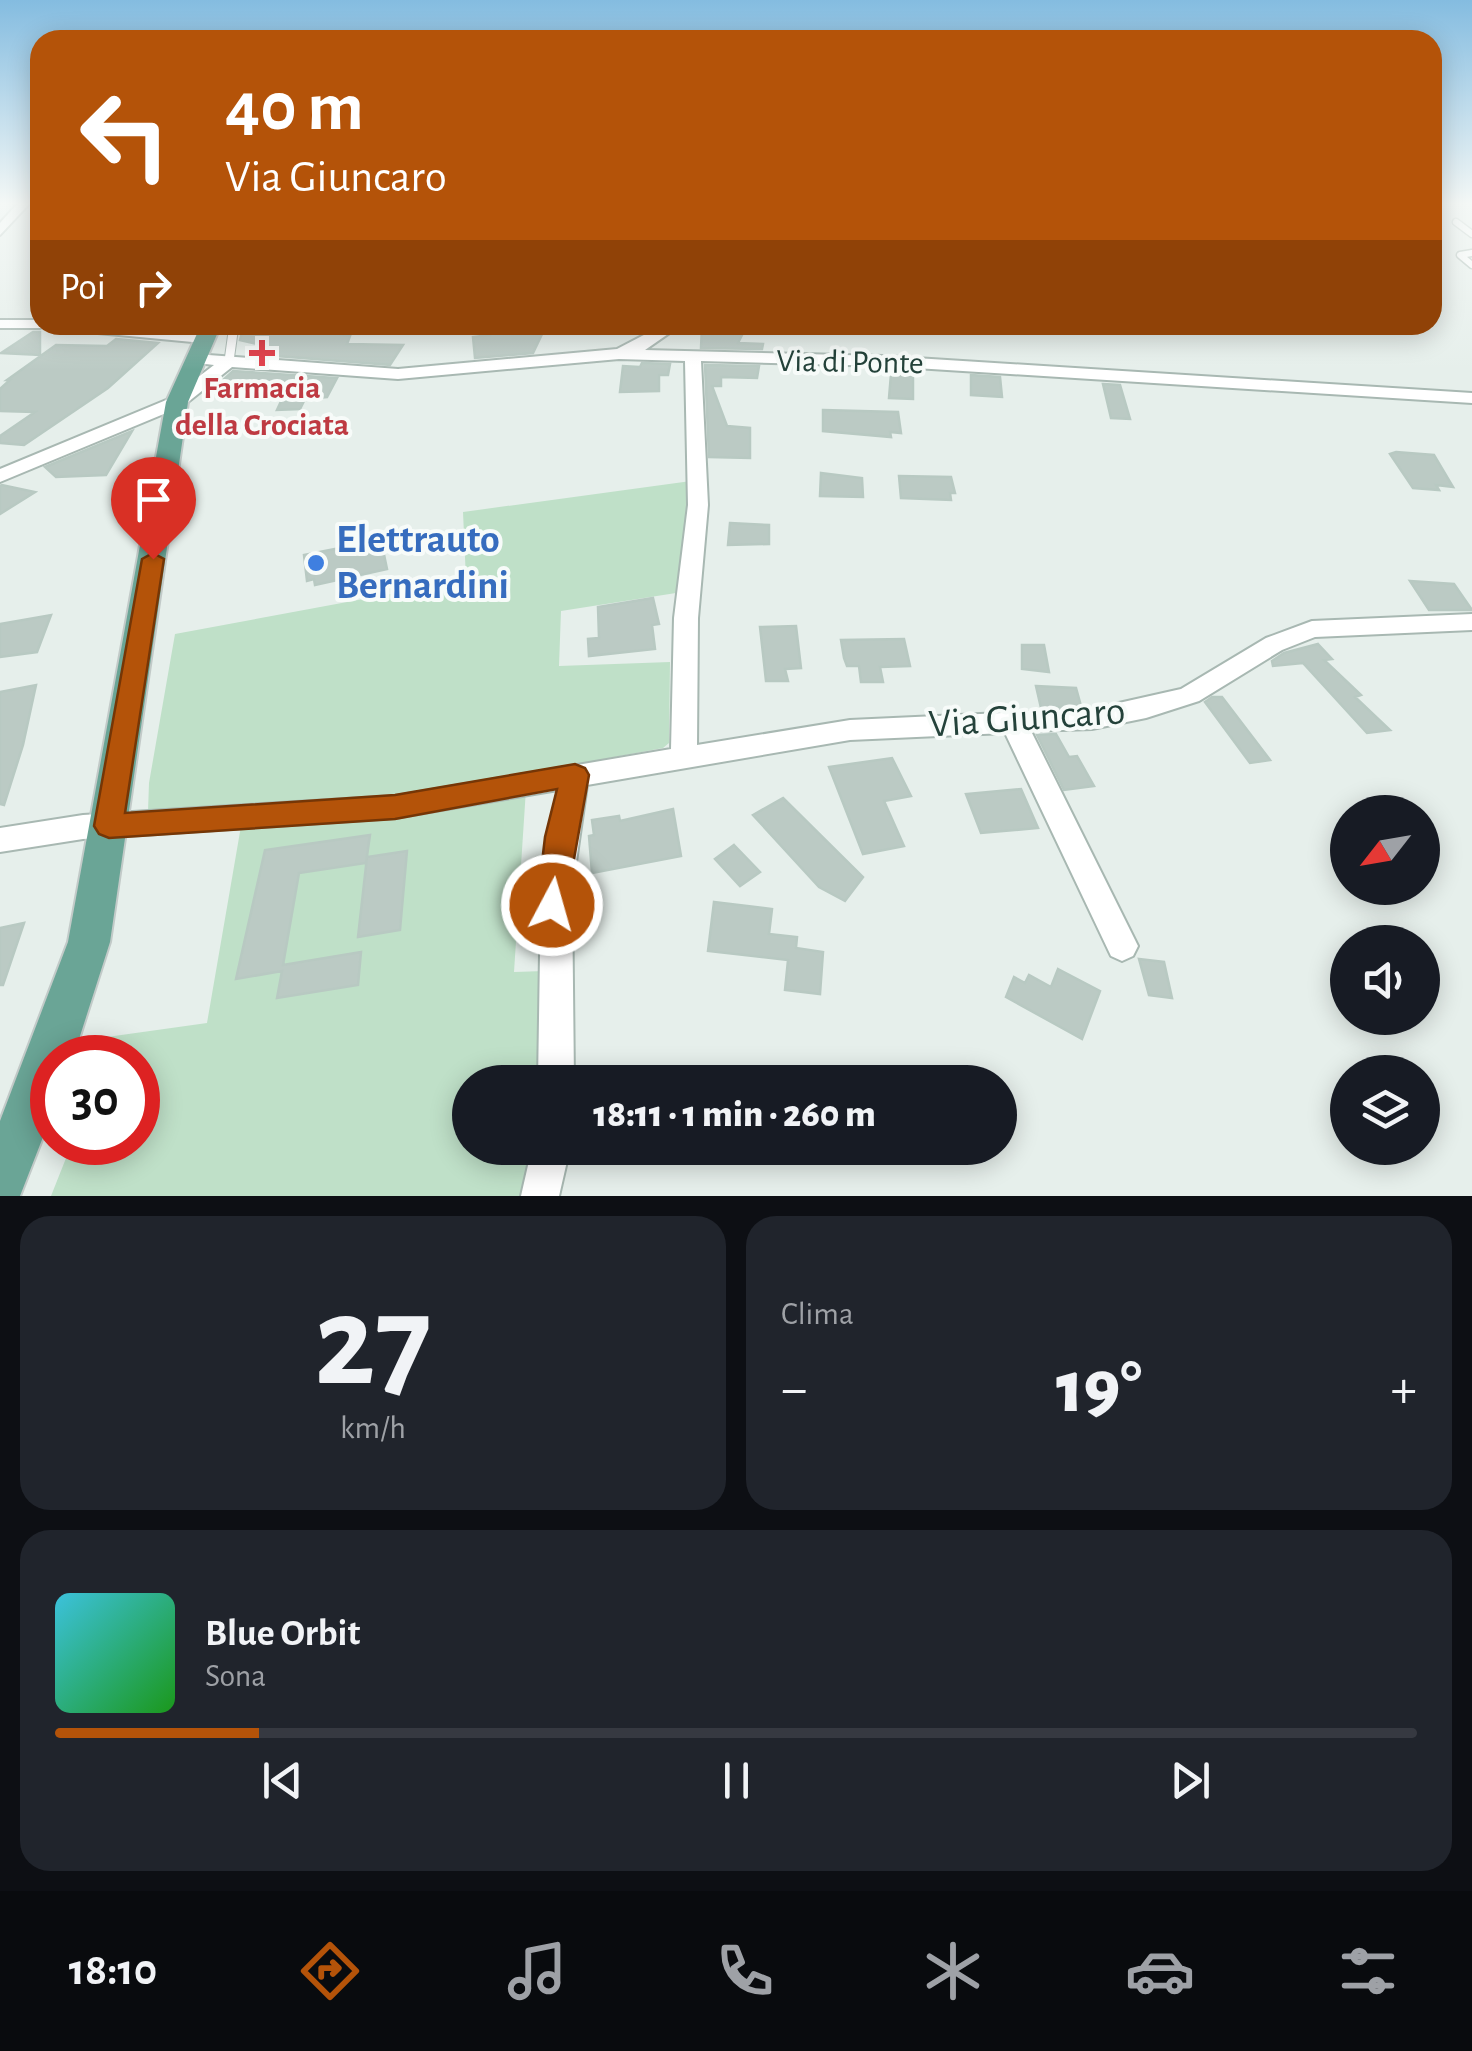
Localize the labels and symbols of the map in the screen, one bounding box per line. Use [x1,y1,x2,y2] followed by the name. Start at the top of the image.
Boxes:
[251,342,273,364] marker: Farmacia della Crociata
[776,345,924,379] street label: Via di Ponte
[175,372,349,441] place label: Farmacia della Crociata
[111,457,196,560] pin
[336,520,509,606] place label: Elettrauto Bernardini
[305,552,327,574] marker: Elettrauto Bernardini
[927,691,1127,745] street label: Via Giuncaro
[1330,795,1440,905] north arrow
[500,853,604,957] position arrow
[30,1035,160,1165] speed limit sign: 30

